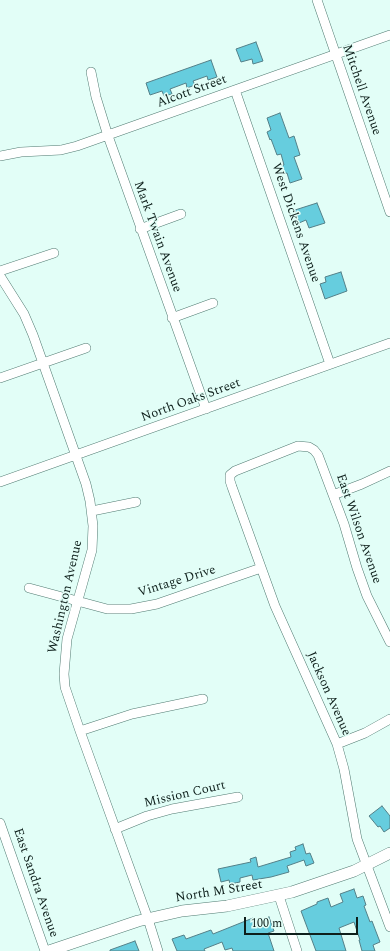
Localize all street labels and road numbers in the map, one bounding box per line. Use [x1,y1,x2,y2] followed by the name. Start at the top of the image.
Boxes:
[338,43,384,137] street label: Mitchell Avenue
[155,72,229,112] street label: Alcott Street
[267,161,323,285] street label: West Dickens Avenue
[130,179,184,295] street label: Mark Twain Avenue
[139,376,243,426] street label: North Oaks Street
[332,472,384,586] street label: East Wilson Avenue
[45,539,87,655] street label: Washington Avenue
[136,563,218,601] street label: Vintage Drive
[302,649,354,739] street label: Jackson Avenue
[143,778,227,812] street label: Mission Court
[9,826,61,940] street label: East Sandra Avenue
[174,877,264,907] street label: North M Street

